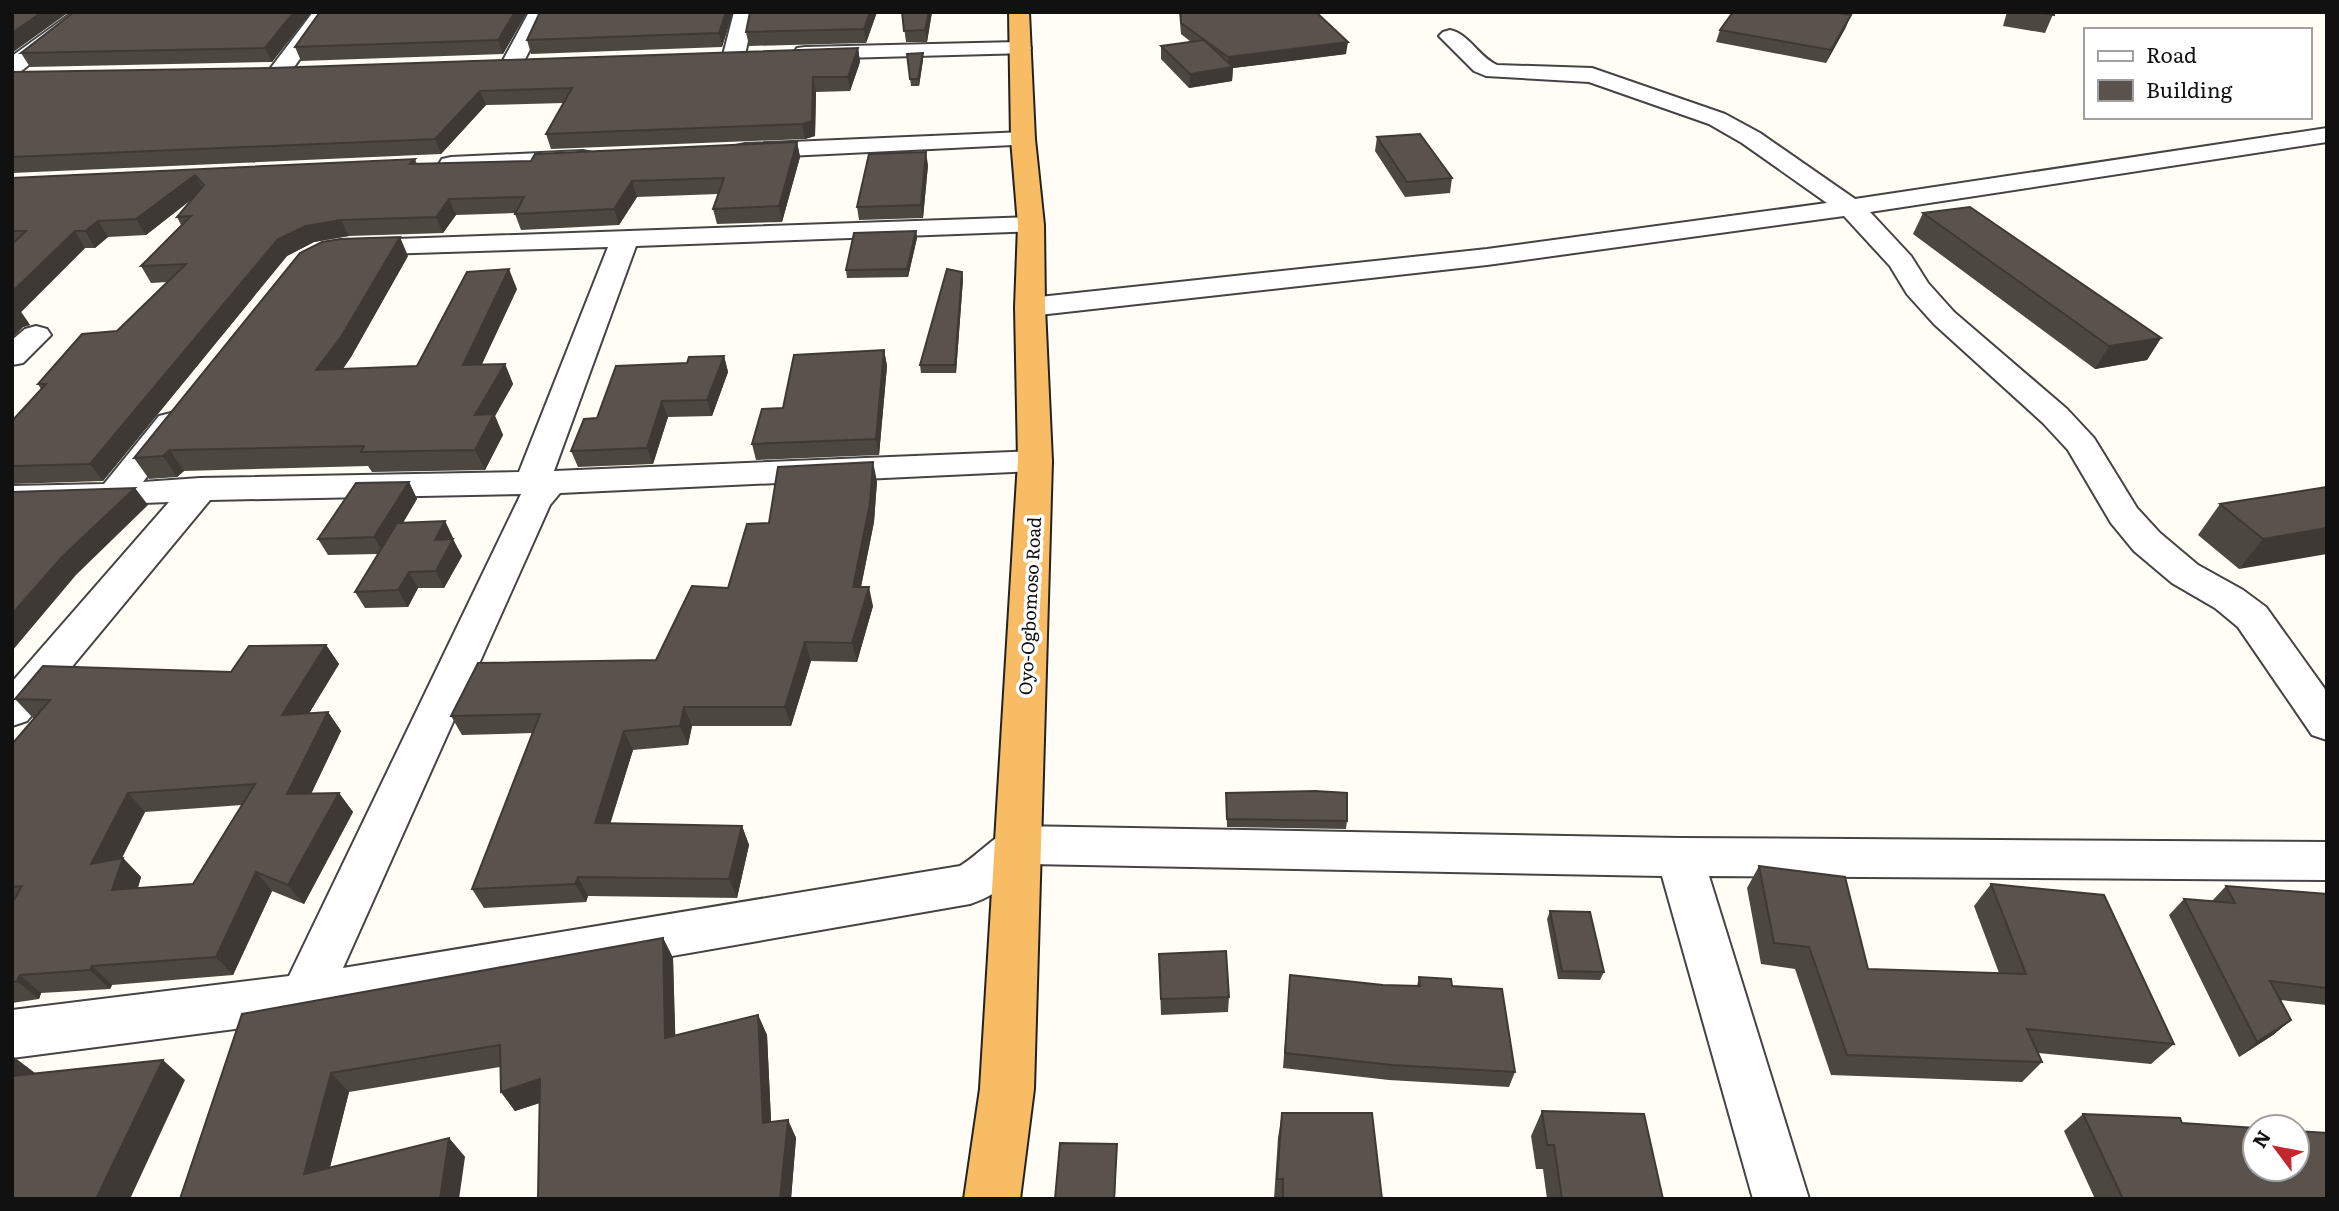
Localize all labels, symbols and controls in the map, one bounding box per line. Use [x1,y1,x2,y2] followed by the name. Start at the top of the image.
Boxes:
[2084,28,2311,119] legend
[2146,38,2197,69] text: Road
[2146,73,2233,104] text: Building
[1011,516,1047,696] street label: Oyo-Ogbomoso Road
[2241,1113,2311,1183] north arrow
[2245,1124,2277,1153] text: N

